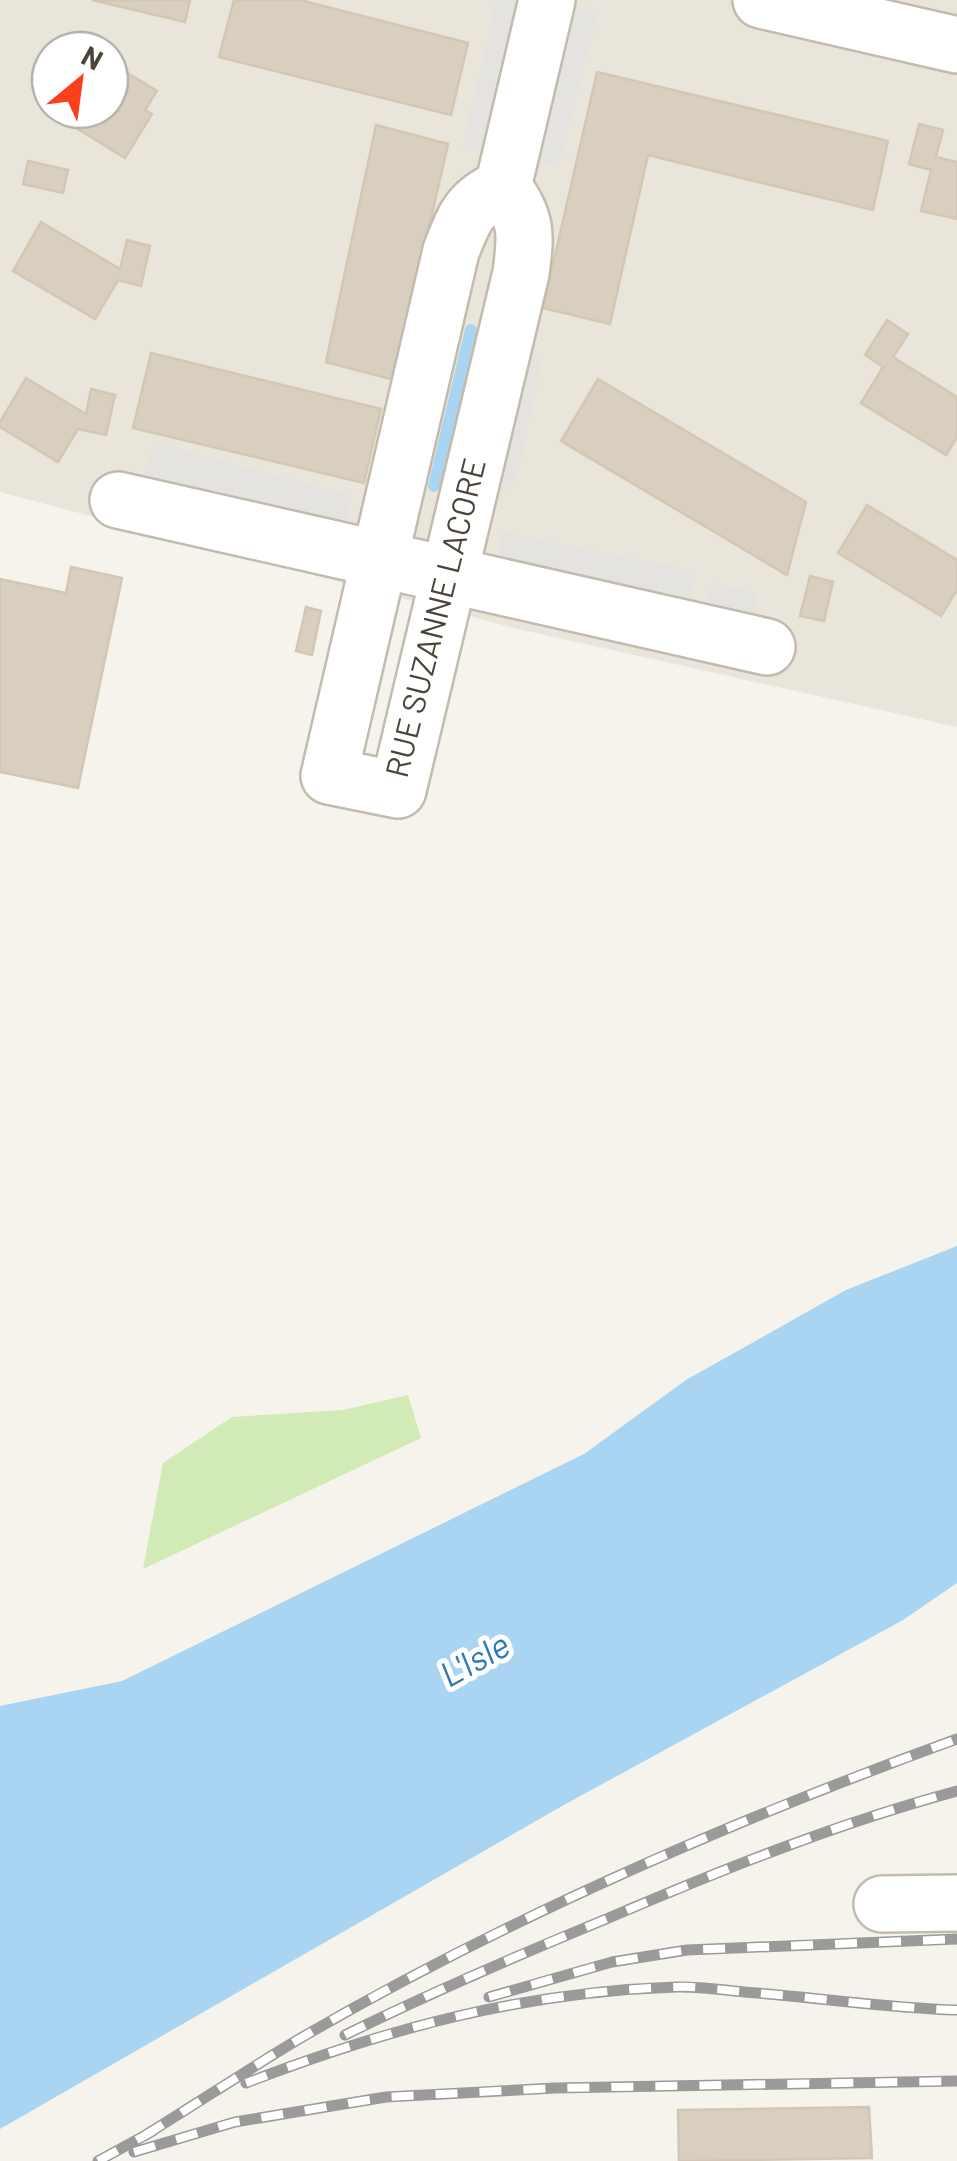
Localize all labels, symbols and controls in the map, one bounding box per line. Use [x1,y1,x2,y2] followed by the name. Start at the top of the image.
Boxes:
[30,30,130,130] north arrow
[76,38,109,77] text: N
[376,454,492,781] street label: RUE SUZANNE LACORE
[432,1622,516,1694] water label: L'Isle

